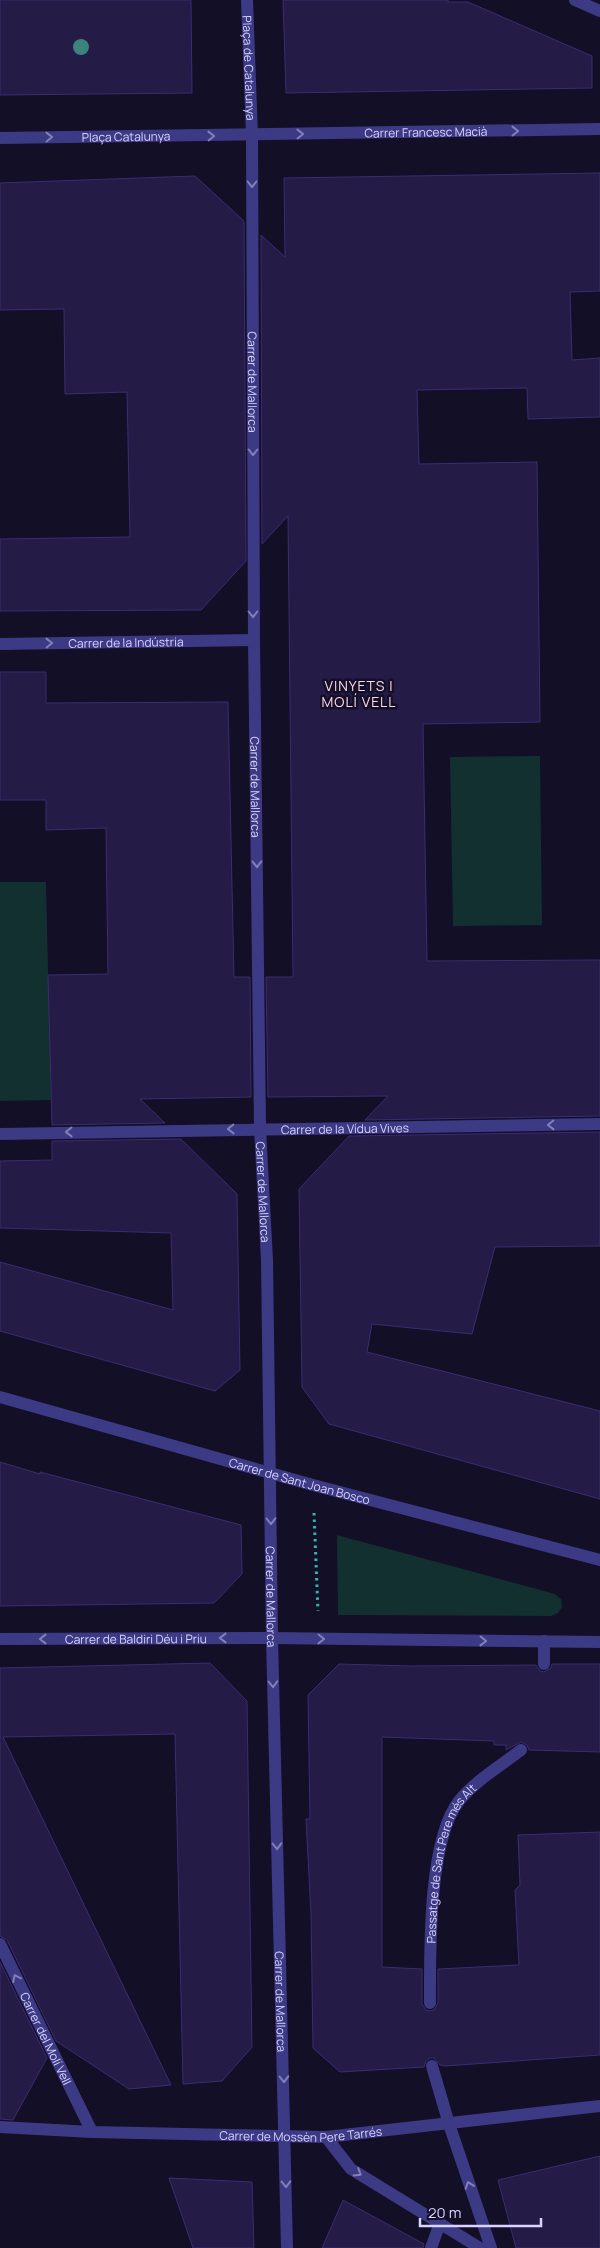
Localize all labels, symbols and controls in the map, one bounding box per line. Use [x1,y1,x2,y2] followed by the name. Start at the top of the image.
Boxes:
[239,15,260,121] street label: Plaça de Catalunya
[364,122,488,141] street label: Carrer Francesc Macià
[512,126,520,136] one-way arrow
[81,127,170,145] street label: Plaça Catalunya
[297,129,305,139] one-way arrow
[208,131,215,141] one-way arrow
[45,132,53,143] one-way arrow
[247,181,257,189] one-way arrow
[244,331,262,433] street label: Carrer de Mallorca
[248,448,258,456] one-way arrow
[248,611,258,619] one-way arrow
[68,633,184,651] street label: Carrer de la Indústria
[45,638,53,648] one-way arrow
[322,676,396,711] district label: VINYETS I MOLÍ VELL
[247,736,265,838] street label: Carrer de Mallorca
[251,861,262,869] one-way arrow
[281,1119,409,1138] street label: Carrer de la Vídua Vives
[547,1120,555,1130] one-way arrow
[227,1124,235,1134] one-way arrow
[65,1127,72,1137] one-way arrow
[252,1141,275,1243] street label: Carrer de Mallorca
[227,1453,372,1508] street label: Carrer de Sant Joan Bosco
[266,1518,276,1526] one-way arrow
[262,1546,281,1648] street label: Carrer de Mallorca
[65,1630,207,1647] street label: Carrer de Baldiri Déu i Priu
[219,1633,226,1643] one-way arrow
[39,1634,46,1644] one-way arrow
[317,1634,325,1644] one-way arrow
[480,1636,487,1646] one-way arrow
[268,1680,278,1688] one-way arrow
[422,1779,480,1944] street label: Passatge de Sant Pere més Alt
[272,1843,283,1851] one-way arrow
[271,1951,291,2052] street label: Carrer de Mallorca
[12,1974,23,1983] one-way arrow
[16,1989,76,2088] street label: Carrer del Molí Vell
[278,2075,289,2083] one-way arrow
[219,2122,383,2146] street label: Carrer de Mossèn Pere Tarrés
[353,2167,362,2177] one-way arrow
[281,2180,291,2188] one-way arrow
[465,2181,475,2190] one-way arrow
[420,2196,541,2228] scale bar
[428,2202,461,2223] text: 20 m

